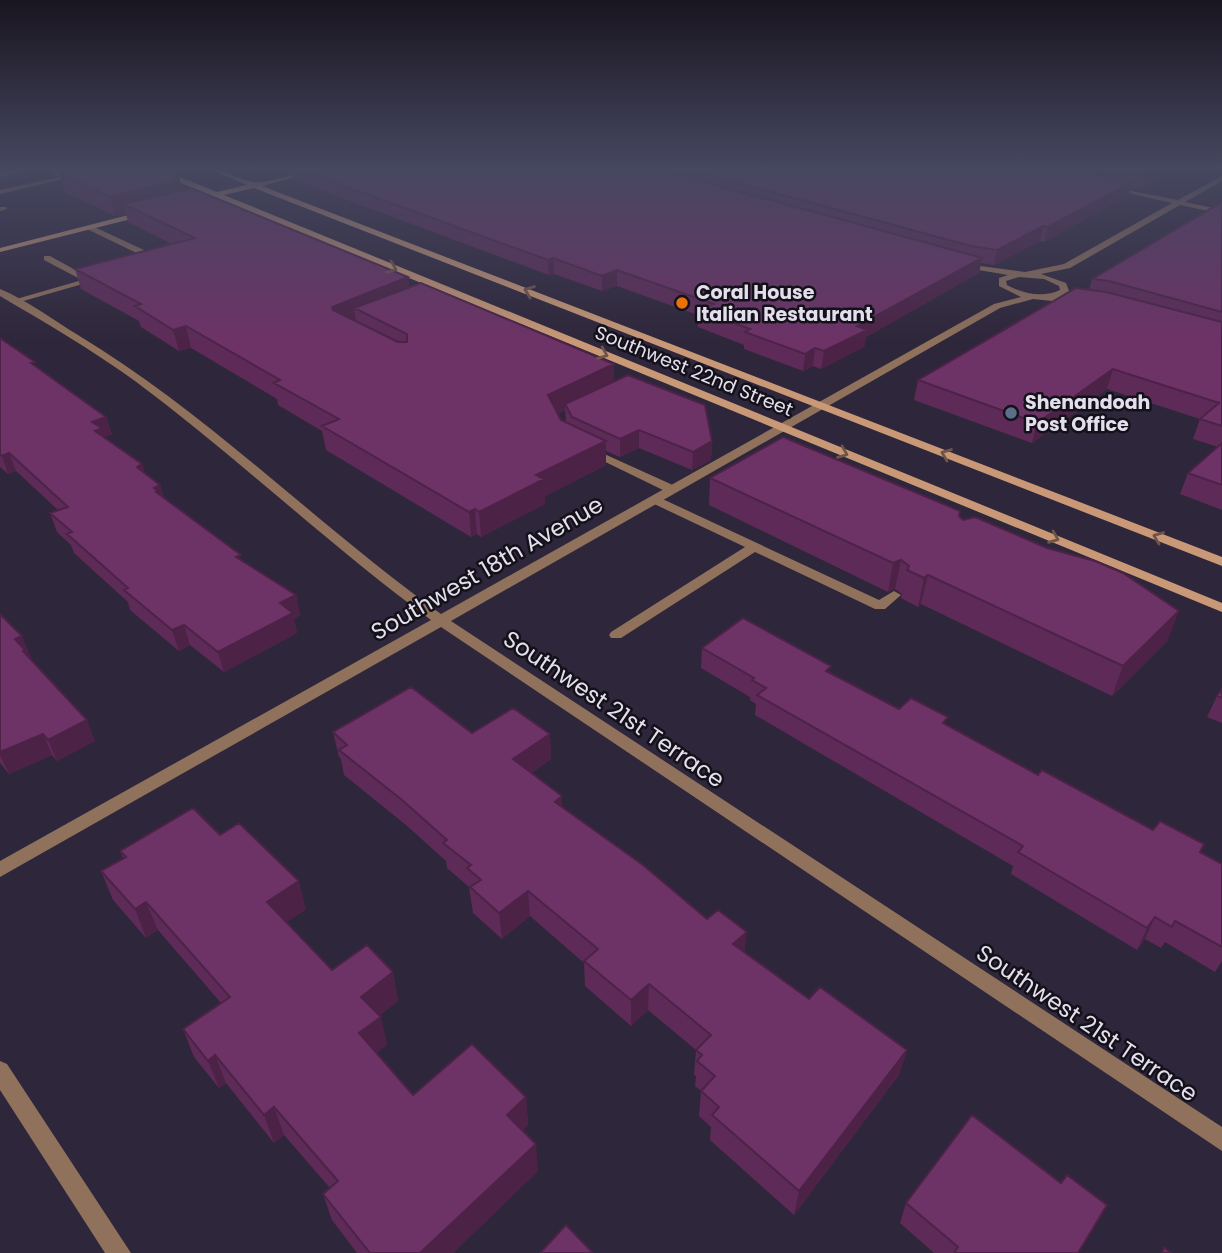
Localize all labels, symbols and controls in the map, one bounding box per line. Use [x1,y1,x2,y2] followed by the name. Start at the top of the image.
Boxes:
[385,259,397,273] one-way arrow
[696,279,873,328] place label: Coral House Italian Restaurant
[523,286,535,300] one-way arrow
[674,295,690,311] marker: Coral House Italian Restaurant
[591,319,797,423] street label: Southwest 22nd Street
[595,346,608,360] one-way arrow
[1025,389,1150,438] place label: Shenandoah Post Office
[1003,405,1019,421] marker: Shenandoah Post Office
[836,445,848,459] one-way arrow
[941,449,953,463] one-way arrow
[365,488,609,648] street label: Southwest 18th Avenue
[1047,530,1059,544] one-way arrow
[1153,531,1165,545] one-way arrow
[497,623,731,795] street label: Southwest 21st Terrace
[970,937,1204,1109] street label: Southwest 21st Terrace

